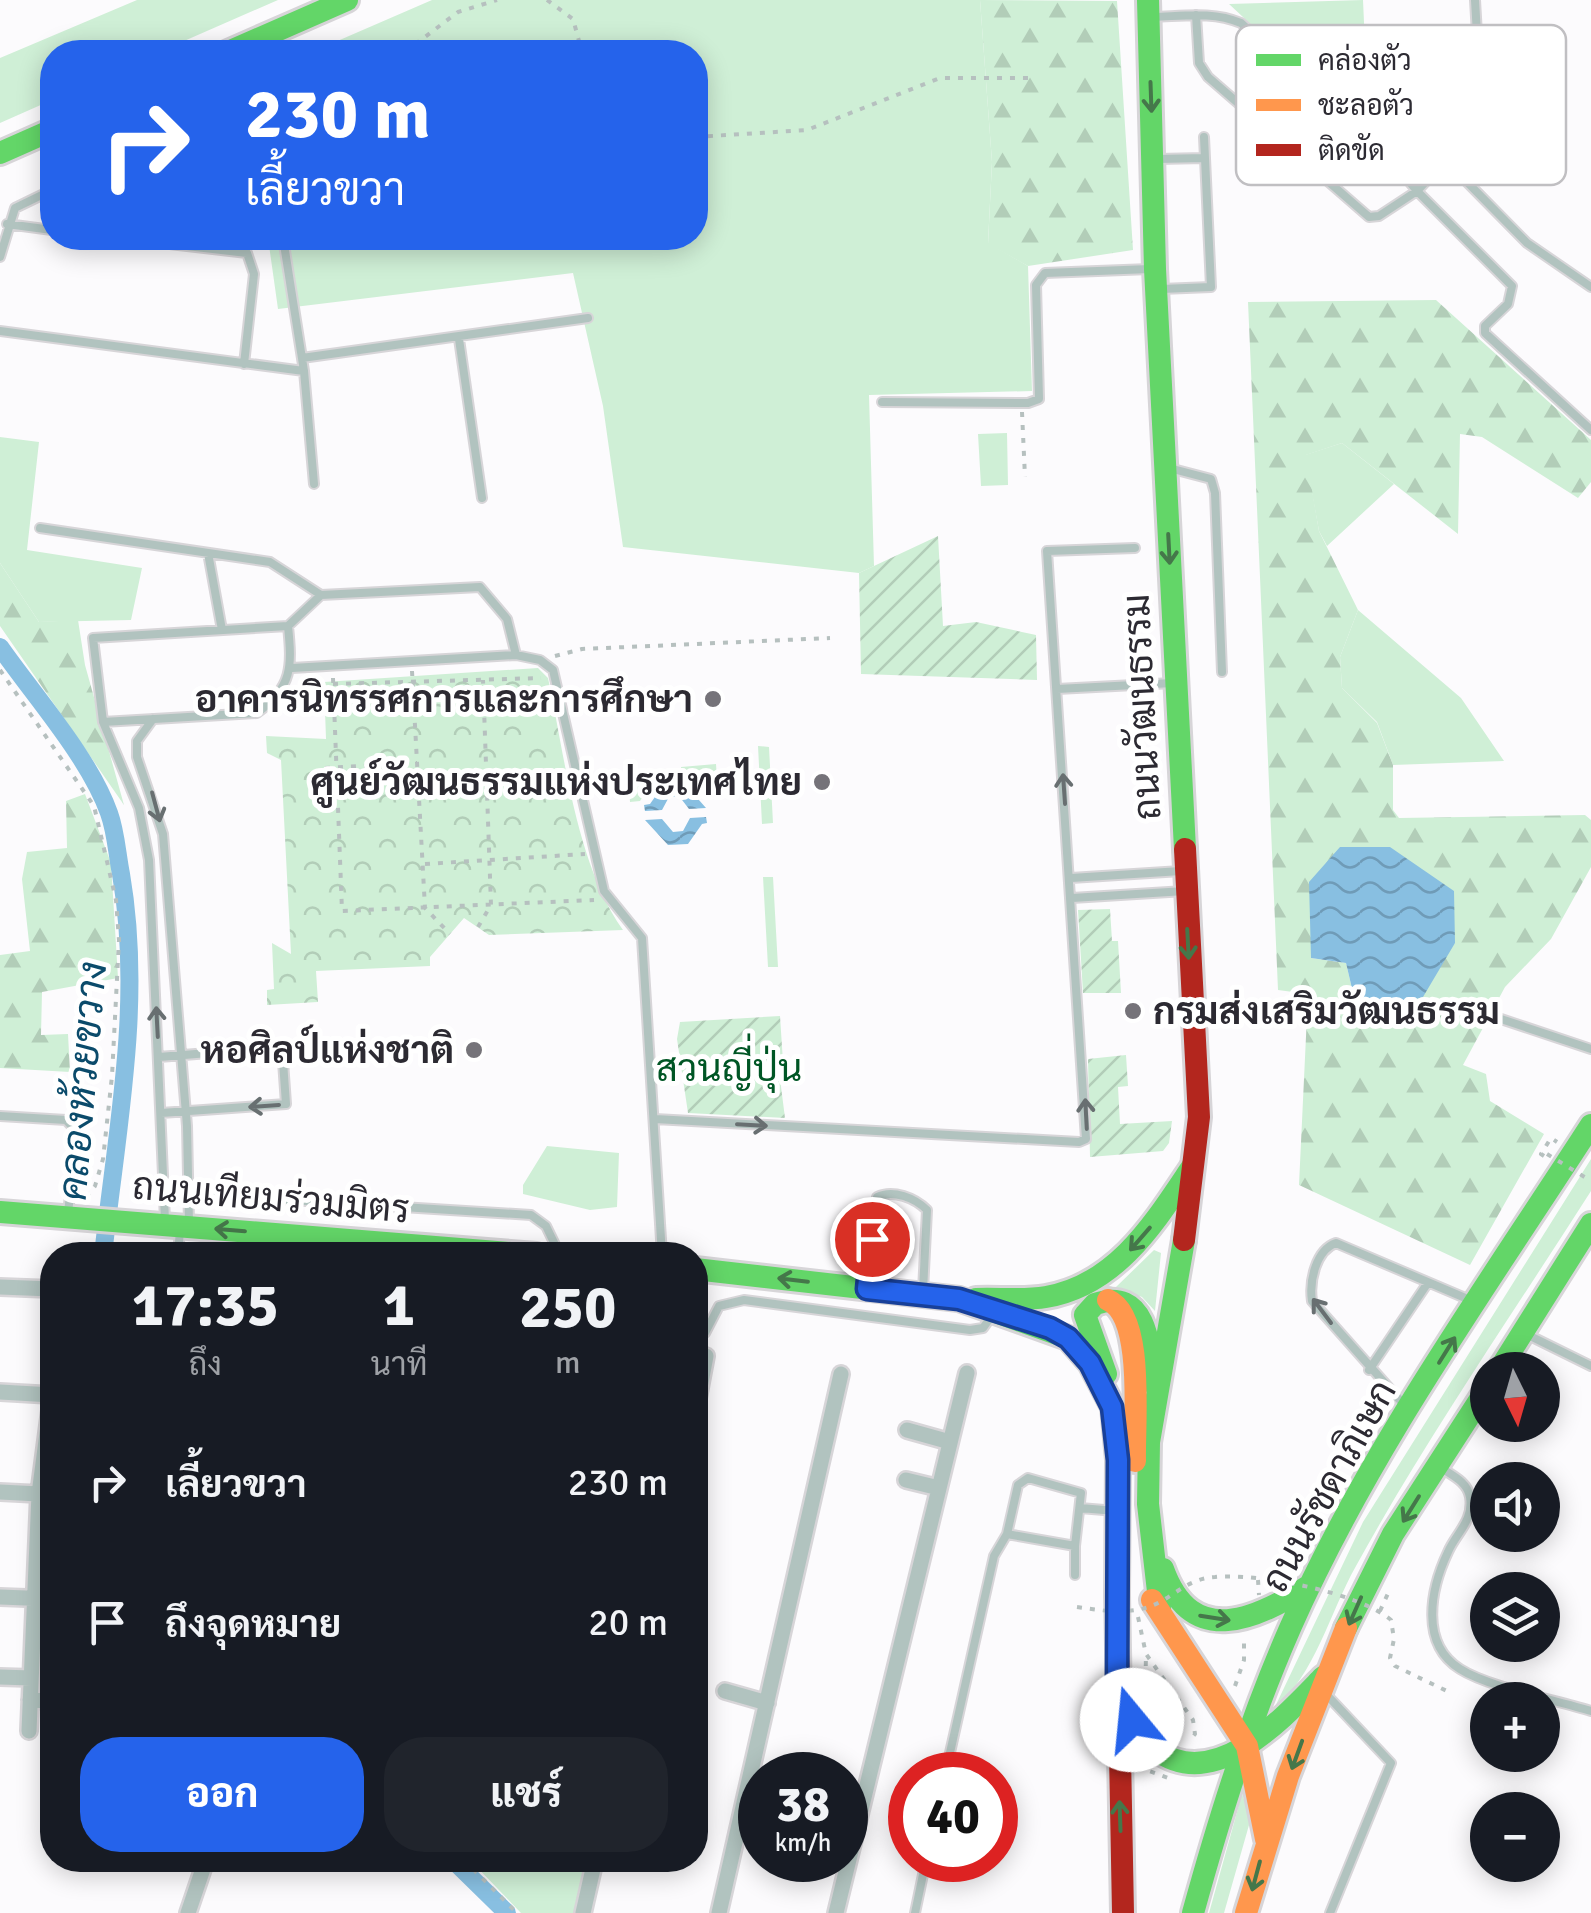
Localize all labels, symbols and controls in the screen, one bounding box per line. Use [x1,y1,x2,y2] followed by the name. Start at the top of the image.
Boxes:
[1236,25,1566,185] legend
[1318,42,1412,78] text: คล่องตัว
[245,71,430,157] text: 230 m
[80,80,210,210] icon: right
[1141,81,1160,113] one-way arrow
[1318,87,1414,123] text: ชะลอตัว
[1318,132,1385,168] text: ติดขัด
[245,163,405,218] text: เลี้ยวขวา
[1160,533,1179,565] one-way arrow
[1113,593,1171,821] street label: ถนนวัฒนธรรม
[195,676,693,723] place label: อาคารนิทรรศการและการศึกษา
[702,688,724,710] marker: อาคารนิทรรศการและการศึกษา
[311,757,802,808] place label: ศูนย์วัฒนธรรมแห่งประเทศไทย
[811,771,833,793] marker: ศูนย์วัฒนธรรมแห่งประเทศไทย
[1055,774,1074,806] one-way arrow
[148,791,166,823] one-way arrow
[1179,927,1198,959] one-way arrow
[47,959,118,1203] water label: คลองห้วยขวาง
[1153,988,1500,1035] place label: กรมส่งเสริมวัฒนธรรม
[1122,1000,1144,1022] marker: กรมส่งเสริมวัฒนธรรม
[147,1007,166,1039] one-way arrow
[201,1024,454,1074] place label: หอศิลป์แห่งชาติ
[656,1033,802,1093] park label: สวนญี่ปุ่น
[463,1039,485,1061] marker: หอศิลป์แห่งชาติ
[249,1097,281,1116] one-way arrow
[1076,1098,1095,1130] one-way arrow
[736,1115,768,1134] one-way arrow
[130,1162,412,1234] street label: ถนนเทียมร่วมมิตร
[830,1197,915,1282] pin
[845,1212,900,1267] icon: arrive
[214,1220,246,1239] one-way arrow
[1129,1226,1152,1251] one-way arrow
[132,1269,279,1343] text: 17:35
[383,1269,415,1343] text: 1
[777,1270,809,1289] one-way arrow
[519,1271,616,1345] text: 250
[1311,1298,1332,1325] one-way arrow
[1436,1336,1457,1365] one-way arrow
[555,1343,581,1382] text: m
[189,1345,222,1384] text: ถึง
[371,1345,428,1384] text: นาที
[1470,1352,1560,1442] north arrow
[1470,1352,1560,1882] map controls
[1251,1372,1407,1600] street label: ถนนรัชดาภิเษก
[80,1455,135,1510] icon: right
[568,1459,668,1506] text: 230 m
[165,1461,307,1508] text: เลี้ยวขวา
[1470,1462,1560,1552] button: sound
[1400,1494,1421,1523] one-way arrow
[1470,1572,1560,1662] button: layers
[80,1595,135,1650] icon: arrive
[1344,1595,1363,1625] one-way arrow
[588,1599,668,1646] text: 20 m
[165,1601,341,1648] text: ถึงจุดหมาย
[1199,1609,1231,1627] one-way arrow
[1080,1668,1184,1772] position arrow
[1470,1682,1560,1772] button: +
[80,1737,364,1852] button: ออก
[384,1737,668,1852] button: แชร์
[1287,1739,1305,1770] one-way arrow
[888,1752,1018,1882] speed limit sign: 40
[776,1774,830,1836] text: 38
[1470,1792,1560,1882] button: −
[1111,1800,1130,1832] one-way arrow
[775,1827,831,1858] text: km/h
[1246,1860,1265,1891] one-way arrow

